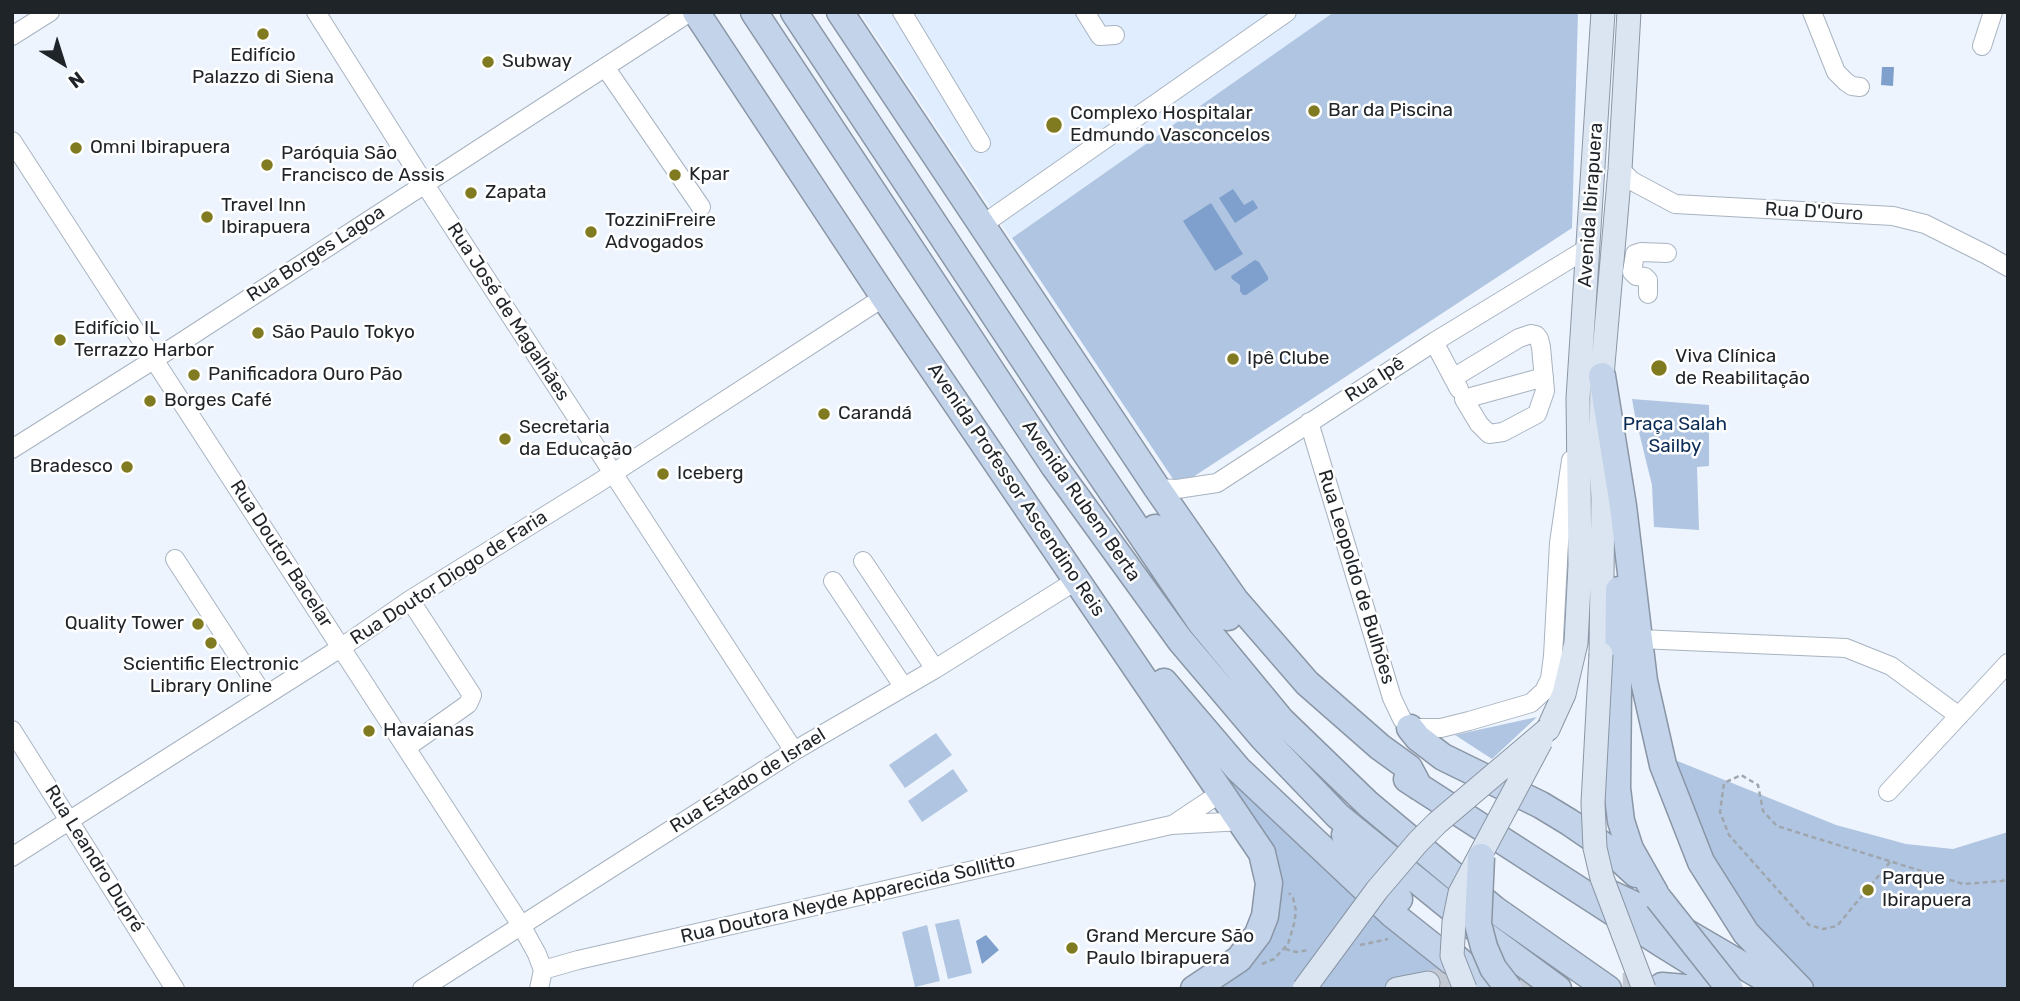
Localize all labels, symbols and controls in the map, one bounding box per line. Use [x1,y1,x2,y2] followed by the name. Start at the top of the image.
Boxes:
[255,26,271,42] marker: Edifício Palazzo di Siena
[28,28,98,98] north arrow
[192,45,334,89] place label: Edifício Palazzo di Siena
[502,51,572,73] place label: Subway
[480,54,496,70] marker: Subway
[64,67,89,93] text: N
[1328,100,1453,122] place label: Bar da Piscina
[1070,103,1270,147] place label: Complexo Hospitalar Edmundo Vasconcelos
[1306,103,1322,119] marker: Bar da Piscina
[1044,115,1064,135] marker: Complexo Hospitalar Edmundo Vasconcelos
[1574,122,1608,288] street label: Avenida Ibirapuera
[90,137,230,159] place label: Omni Ibirapuera
[68,140,84,156] marker: Omni Ibirapuera
[281,143,445,187] place label: Paróquia São Francisco de Assis
[259,157,275,173] marker: Paróquia São Francisco de Assis
[689,164,729,186] place label: Kpar
[667,167,683,183] marker: Kpar
[485,182,547,204] place label: Zapata
[463,185,479,201] marker: Zapata
[221,195,311,239] place label: Travel Inn Ibirapuera
[1764,198,1864,226] street label: Rua D'Ouro
[243,201,389,307] street label: Rua Borges Lagoa
[199,209,215,225] marker: Travel Inn Ibirapuera
[605,210,716,254] place label: TozziniFreire Advogados
[442,219,574,405] street label: Rua José de Magalhães
[583,224,599,240] marker: TozziniFreire Advogados
[74,318,214,362] place label: Edifício IL Terrazzo Harbor
[272,322,415,344] place label: São Paulo Tokyo
[250,325,266,341] marker: São Paulo Tokyo
[52,332,68,348] marker: Edifício IL Terrazzo Harbor
[1675,346,1810,390] place label: Viva Clínica de Reabilitação
[1247,348,1329,370] place label: Ipê Clube
[1225,351,1241,367] marker: Ipê Clube
[1341,352,1409,408] street label: Rua Ipê
[1649,358,1669,378] marker: Viva Clínica de Reabilitação
[922,359,1110,621] street label: Avenida Professor Ascendino Reis
[208,364,403,386] place label: Panificadora Ouro Pão
[186,367,202,383] marker: Panificadora Ouro Pão
[164,390,272,412] place label: Borges Café
[142,393,158,409] marker: Borges Café
[838,403,912,425] place label: Carandá
[816,406,832,422] marker: Carandá
[1623,414,1727,458] park label: Praça Salah Sailby
[1017,416,1145,586] street label: Avenida Rubem Berta
[519,417,632,461] place label: Secretaria da Educação
[497,431,513,447] marker: Secretaria da Educação
[30,456,113,478] place label: Bradesco
[119,459,135,475] marker: Bradesco
[677,463,744,485] place label: Iceberg
[655,466,671,482] marker: Iceberg
[1313,467,1399,687] street label: Rua Leopoldo de Bulhões
[225,476,337,632] street label: Rua Doutor Bacelar
[346,506,552,650] street label: Rua Doutor Diogo de Faria
[65,613,184,635] place label: Quality Tower
[190,616,206,632] marker: Quality Tower
[203,635,219,651] marker: Scientific Electronic Library Online
[123,654,299,698] place label: Scientific Electronic Library Online
[383,720,474,742] place label: Havaianas
[361,723,377,739] marker: Havaianas
[666,724,830,838] street label: Rua Estado de Israel
[39,781,149,937] street label: Rua Leandro Dupré
[679,849,1017,949] street label: Rua Doutora Neyde Apparecida Sollitto
[1882,868,1972,912] place label: Parque Ibirapuera
[1860,882,1876,898] marker: Parque Ibirapuera
[1086,926,1254,970] place label: Grand Mercure São Paulo Ibirapuera
[1064,940,1080,956] marker: Grand Mercure São Paulo Ibirapuera

